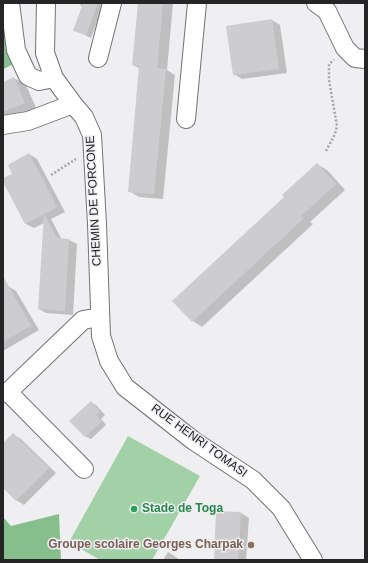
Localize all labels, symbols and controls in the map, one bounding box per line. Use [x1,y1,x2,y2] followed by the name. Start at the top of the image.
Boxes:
[83,135,105,267] street label: CHEMIN DE FORCONE
[148,401,250,481] street label: RUE HENRI TOMASI
[142,502,223,516] place label: Stade de Toga
[129,504,139,514] marker: Stade de Toga
[48,538,243,552] place label: Groupe scolaire Georges Charpak
[246,540,256,550] marker: Groupe scolaire Georges Charpak

